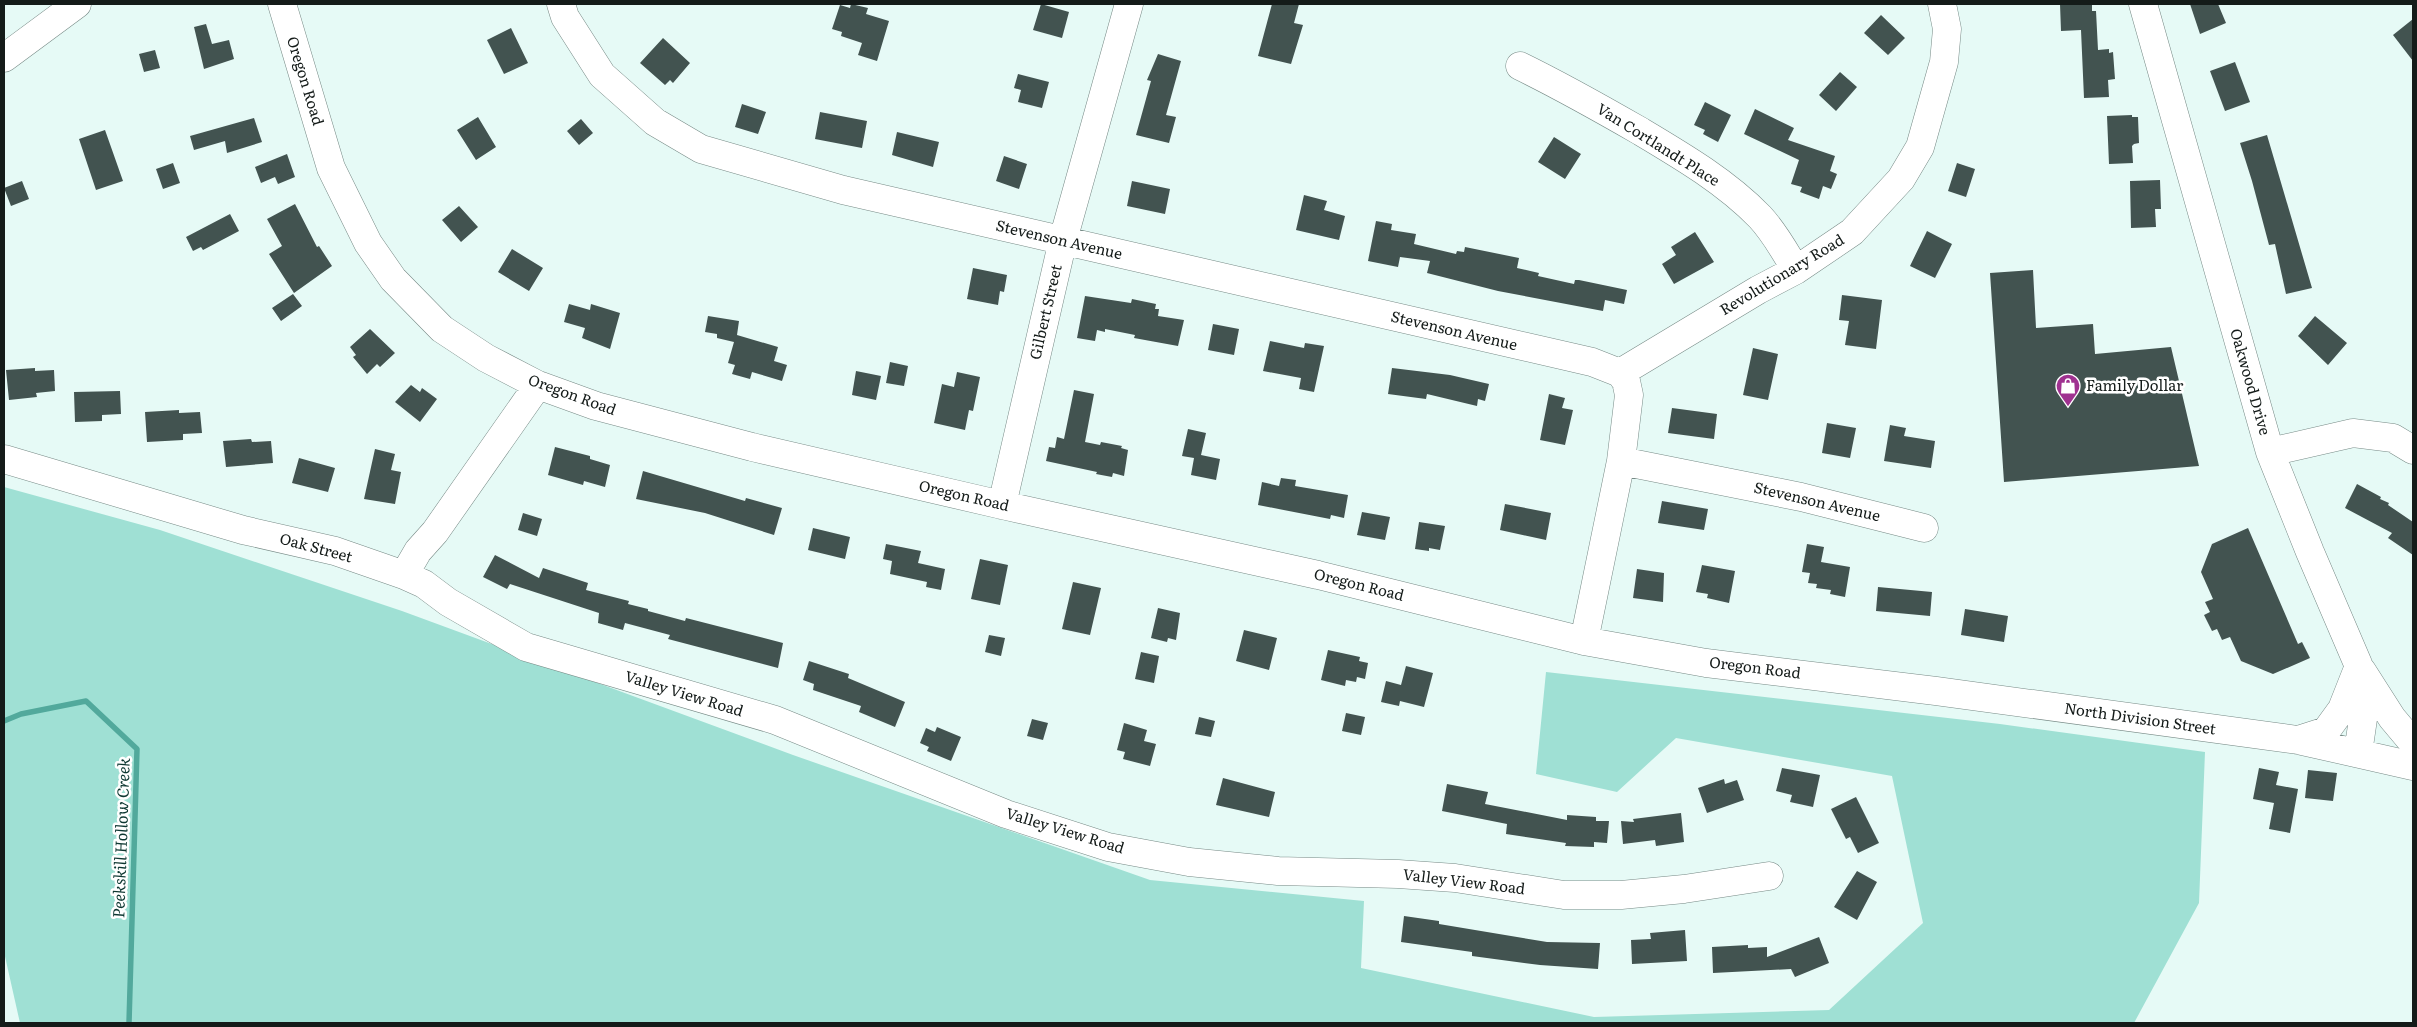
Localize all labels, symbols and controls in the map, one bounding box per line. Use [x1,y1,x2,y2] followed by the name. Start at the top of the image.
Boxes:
[282,33,331,128] street label: Oregon Road
[1593,97,1725,191] street label: Van Cortlandt Place
[994,213,1125,264] street label: Stevenson Avenue
[1715,227,1848,320] street label: Revolutionary Road
[1022,262,1067,362] street label: Gilbert Street
[1389,304,1520,355] street label: Stevenson Avenue
[2225,325,2278,438] street label: Oakwood Drive
[525,367,620,420] street label: Oregon Road
[2055,373,2081,407] shop icon: Family Dollar
[2086,373,2183,396] place label: Family Dollar
[917,473,1012,516] street label: Oregon Road
[1752,475,1883,526] street label: Stevenson Avenue
[277,526,355,567] street label: Oak Street
[1312,561,1407,606] street label: Oregon Road
[1708,649,1802,684] street label: Oregon Road
[622,664,747,722] street label: Valley View Road
[2063,696,2217,740] street label: North Division Street
[105,757,135,918] water label: Peekskill Hollow Creek
[1003,801,1128,859] street label: Valley View Road
[1402,862,1527,899] street label: Valley View Road

